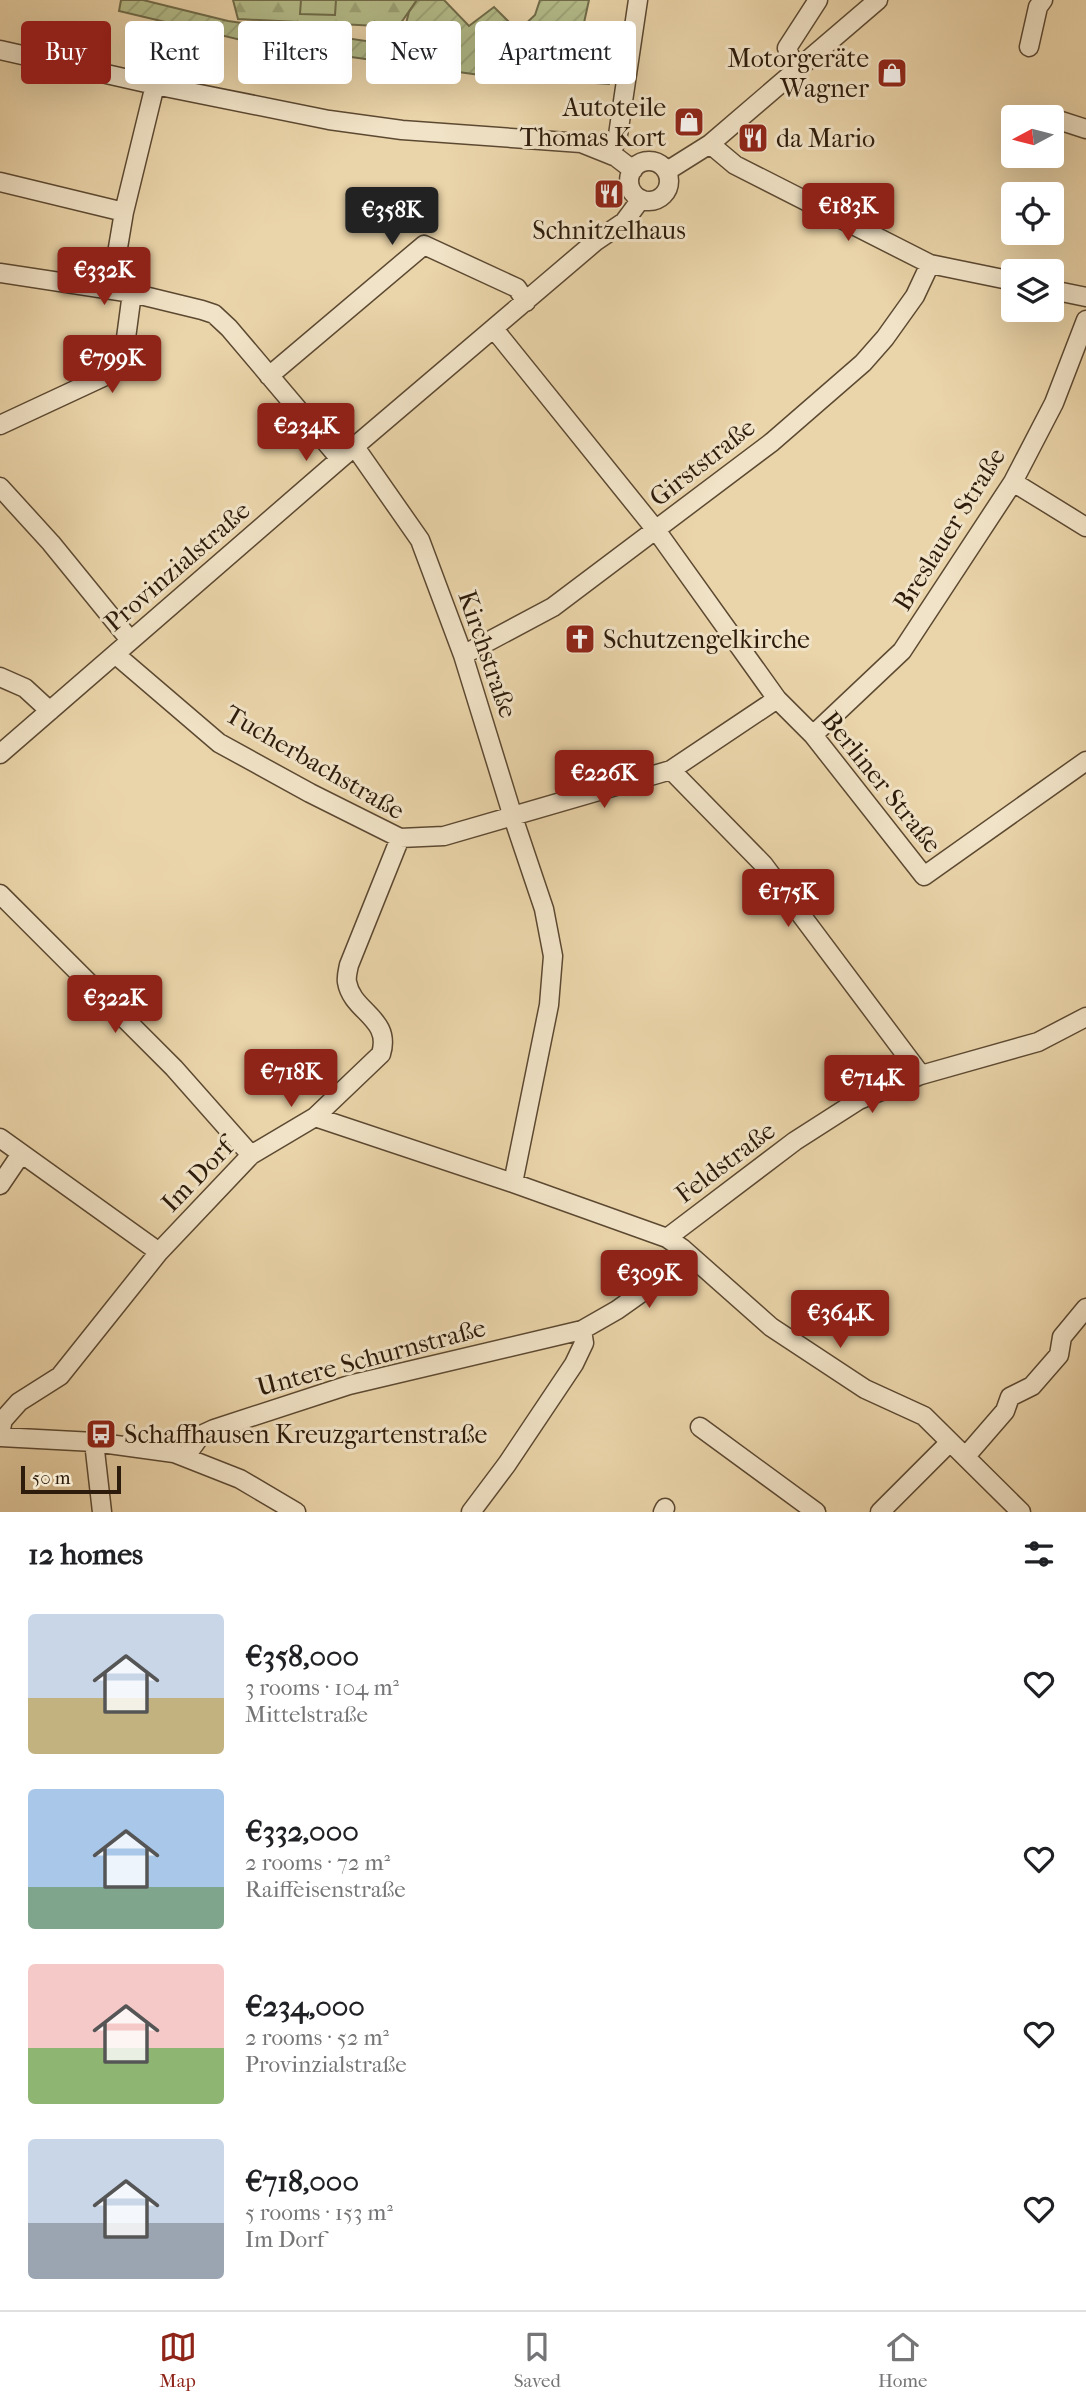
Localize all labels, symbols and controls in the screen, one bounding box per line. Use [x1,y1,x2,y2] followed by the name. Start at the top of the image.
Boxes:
[21,21,111,84] chip: Buy
[125,21,224,84] chip: Rent
[238,21,352,84] chip: Filters
[366,21,461,84] chip: New
[475,21,636,84] chip: Apartment
[727,43,869,104] place label: Motorgeräte Wagner
[875,56,909,90] shop icon: Motorgeräte Wagner
[520,92,667,153] place label: Autoteile Thomas Kort
[672,105,706,139] shop icon: Autoteile Thomas Kort
[1001,105,1064,168] north arrow
[1001,105,1064,322] map controls
[736,121,770,155] restaurant icon: da Mario
[776,123,875,154] place label: da Mario
[592,177,626,211] restaurant icon: Schnitzelhaus
[1001,182,1064,245] button: locate
[799,184,897,243] pin: €183K
[343,188,441,247] pin: €358K
[818,192,878,219] text: €183K
[361,196,423,223] text: €358K
[532,215,686,246] place label: Schnitzelhaus
[55,247,153,307] pin: €332K
[73,256,135,283] text: €332K
[1001,259,1064,322] button: layers
[63,336,161,395] pin: €799K
[79,344,145,371] text: €799K
[257,404,355,463] pin: €234K
[273,412,339,439] text: €234K
[643,412,761,513] street label: Girststraße
[887,442,1012,616] street label: Breslauer Straße
[98,495,256,638] street label: Provinzialstraße
[451,586,524,722] street label: Kirchstraße
[563,622,597,656] church icon: Schutzengelkirche
[603,624,810,655] place label: Schutzengelkirche
[220,699,410,826] street label: Tucherbachstraße
[815,705,948,859] street label: Berliner Straße
[555,750,653,810] pin: €226K
[571,759,637,786] text: €226K
[739,870,837,929] pin: €175K
[758,878,818,905] text: €175K
[66,976,164,1035] pin: €322K
[83,984,147,1011] text: €322K
[242,1050,340,1109] pin: €718K
[823,1056,921,1115] pin: €714K
[260,1058,322,1085] text: €718K
[840,1064,904,1091] text: €714K
[669,1115,781,1210] street label: Feldstraße
[155,1128,243,1218] street label: Im Dorf
[600,1250,698,1310] pin: €309K
[617,1259,681,1286] text: €309K
[791,1290,889,1350] pin: €364K
[807,1299,873,1326] text: €364K
[253,1312,489,1403] street label: Untere Schurnstraße
[84,1417,118,1451] bus stop icon: Schaffhausen Kreuzgartenstraße
[124,1419,487,1450] place label: Schaffhausen Kreuzgartenstraße
[21,1463,121,1495] scale bar
[32,1467,71,1489] text: 50 m
[1020,1535,1058,1573] icon: filters
[28,1537,143,1572] text: 12 homes
[245,1639,359,1674] text: €358,000
[84,1642,168,1726] icon: home
[1020,1665,1058,1703] icon: heart
[245,1674,399,1701] text: 3 rooms · 104 m²
[245,1701,368,1728] text: Mittelstraße
[245,1814,359,1849] text: €332,000
[84,1817,168,1901] icon: home
[1020,1840,1058,1878] icon: heart
[245,1849,390,1876] text: 2 rooms · 72 m²
[245,1876,406,1903] text: Raiffeisenstraße
[245,1989,365,2024] text: €234,000
[84,1992,168,2076] icon: home
[1020,2015,1058,2053] icon: heart
[245,2024,389,2051] text: 2 rooms · 52 m²
[245,2051,407,2078] text: Provinzialstraße
[245,2164,359,2199] text: €718,000
[84,2167,168,2251] icon: home
[1020,2190,1058,2228] icon: heart
[245,2199,393,2226] text: 5 rooms · 153 m²
[245,2226,324,2253] text: Im Dorf
[159,2328,197,2392] tab: Map
[514,2328,561,2392] tab: Saved
[878,2328,927,2392] tab: Home

